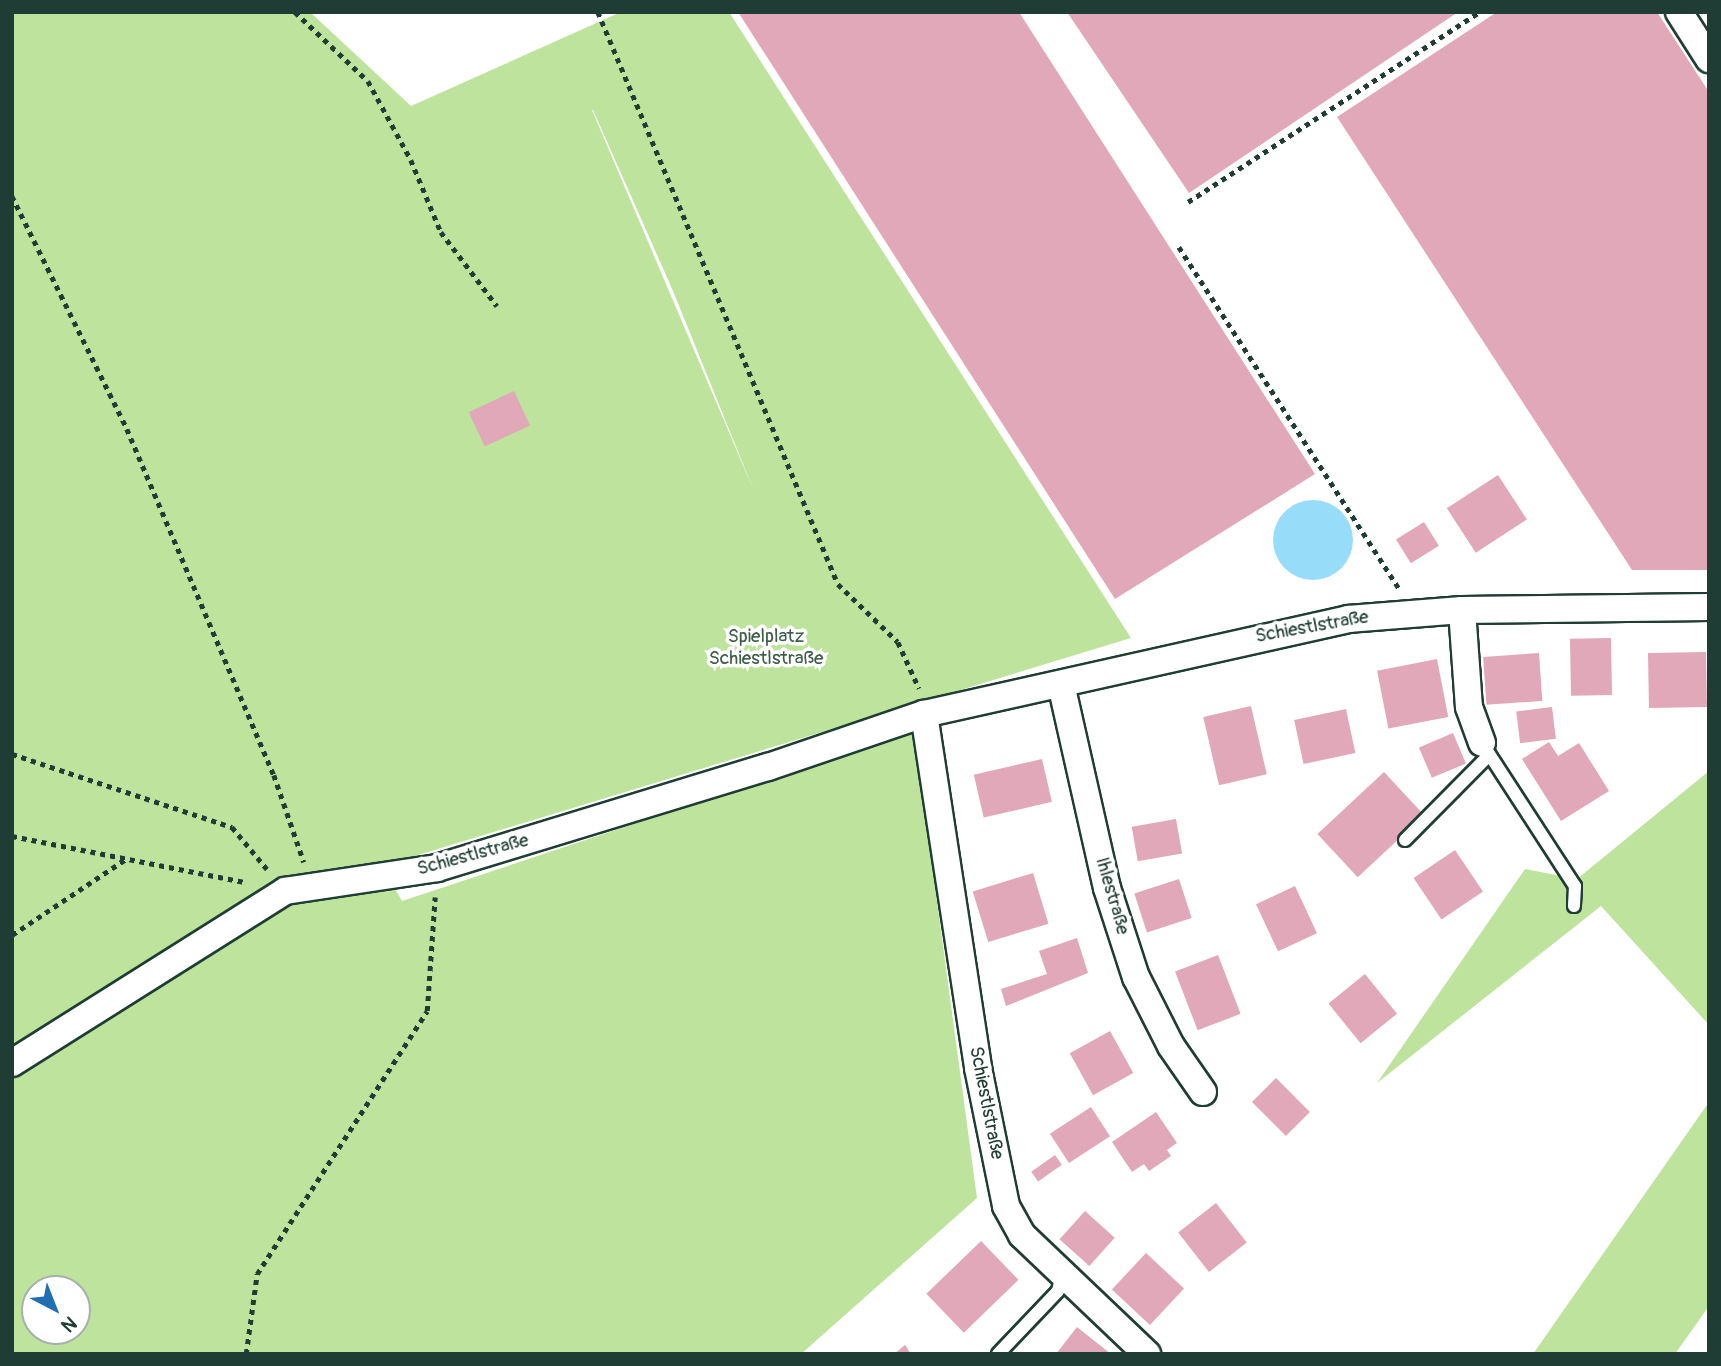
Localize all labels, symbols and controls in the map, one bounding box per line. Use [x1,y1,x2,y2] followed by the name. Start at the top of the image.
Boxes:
[1254,606,1370,648] street label: Schiestlstraße
[709,626,823,670] park label: Spielplatz Schiestlstraße
[415,829,531,881] street label: Schiestlstraße
[1090,855,1134,937] street label: Ihlestraße
[964,1045,1008,1161] street label: Schiestlstraße
[21,1275,91,1345] north arrow
[56,1311,82,1337] text: N

